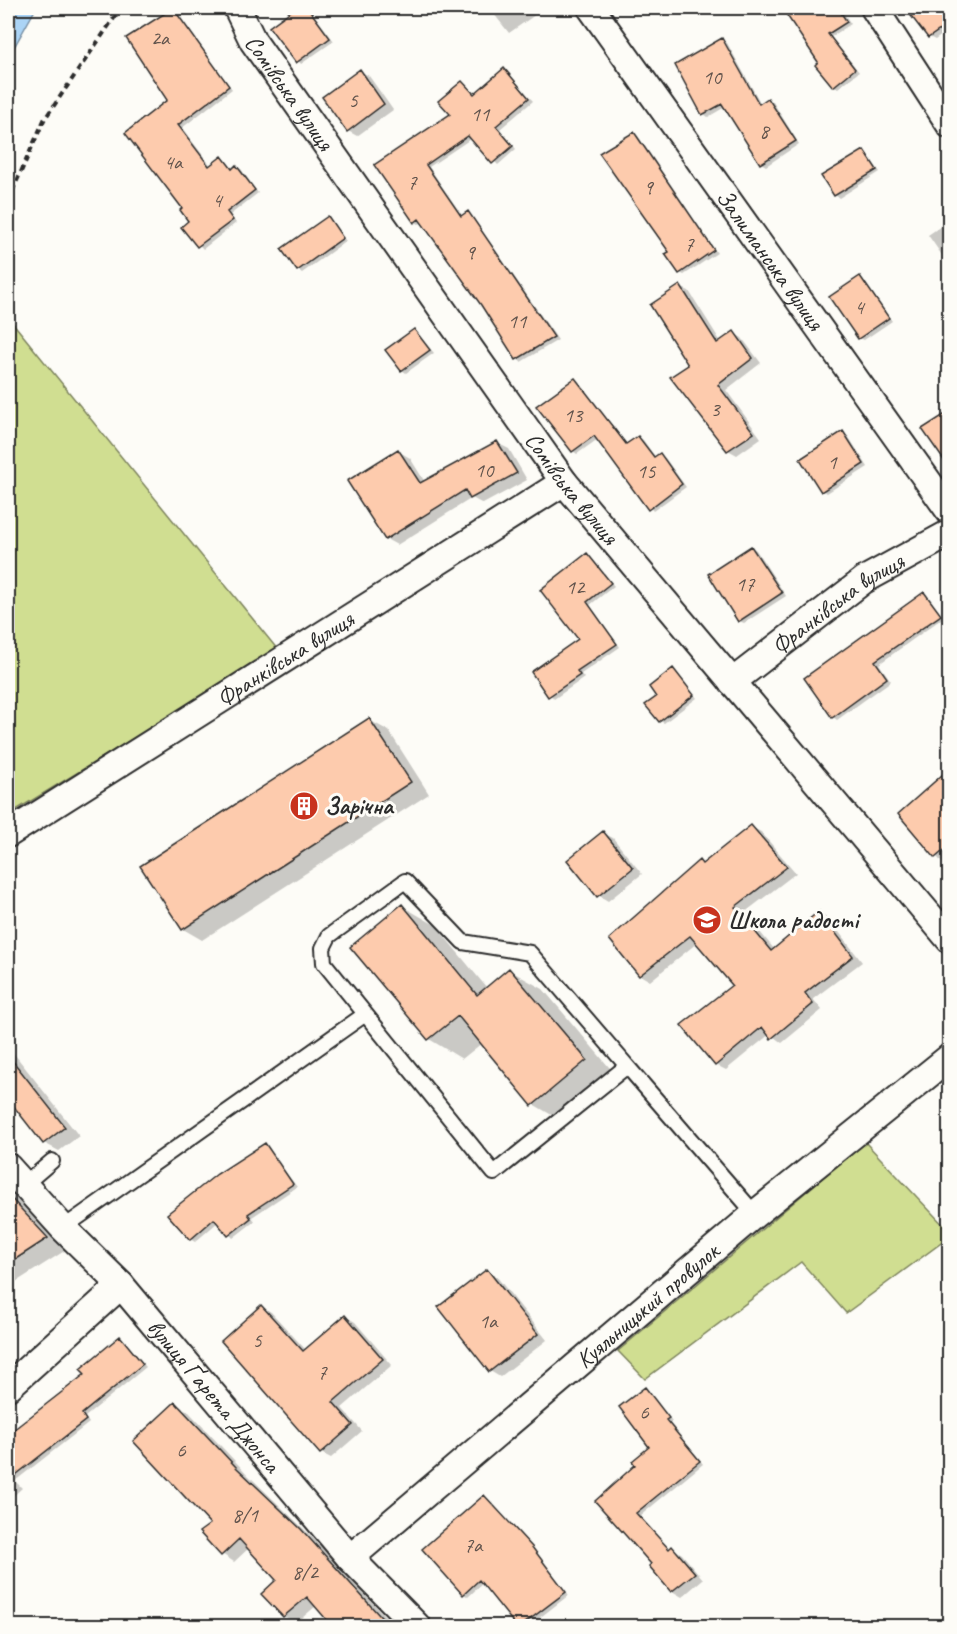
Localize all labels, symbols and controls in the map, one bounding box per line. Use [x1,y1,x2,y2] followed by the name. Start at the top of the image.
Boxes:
[151,25,171,51] house number: 2а
[238,29,341,158] street label: Сомівська вулиця
[703,64,723,90] house number: 10
[348,87,359,113] house number: 5
[471,101,491,127] house number: 11
[759,118,771,144] house number: 8
[164,149,184,175] house number: 4а
[407,169,418,195] house number: 7
[643,174,654,200] house number: 9
[710,183,832,337] street label: Залиманська вулиця
[212,187,224,213] house number: 4
[684,231,695,257] house number: 7
[465,239,476,265] house number: 9
[854,294,866,320] house number: 4
[508,308,528,334] house number: 11
[710,396,721,422] house number: 3
[564,402,584,428] house number: 13
[518,426,626,552] street label: Сомівська вулиця
[827,449,838,475] house number: 1
[475,457,495,483] house number: 10
[637,458,657,484] house number: 15
[765,545,910,661] street label: Франківська вулиця
[736,571,756,597] house number: 17
[566,574,586,600] house number: 12
[211,603,360,713] street label: Франківська вулиця
[288,790,320,822] building icon: Зарічна
[325,791,395,821] place label: Зарічна
[691,904,723,936] school or university icon: Школа радості
[728,905,861,935] place label: Школа радості
[570,1235,727,1375] street label: Куяльницький провулок
[479,1308,499,1334] house number: 1а
[141,1313,288,1480] street label: вулиця Ґарета Джонса
[252,1327,263,1353] house number: 5
[317,1359,328,1385] house number: 7
[639,1399,649,1425] house number: 6
[176,1437,186,1463] house number: 6
[232,1502,259,1528] house number: 8/1
[464,1532,484,1558] house number: 7а
[292,1559,319,1585] house number: 8/2

